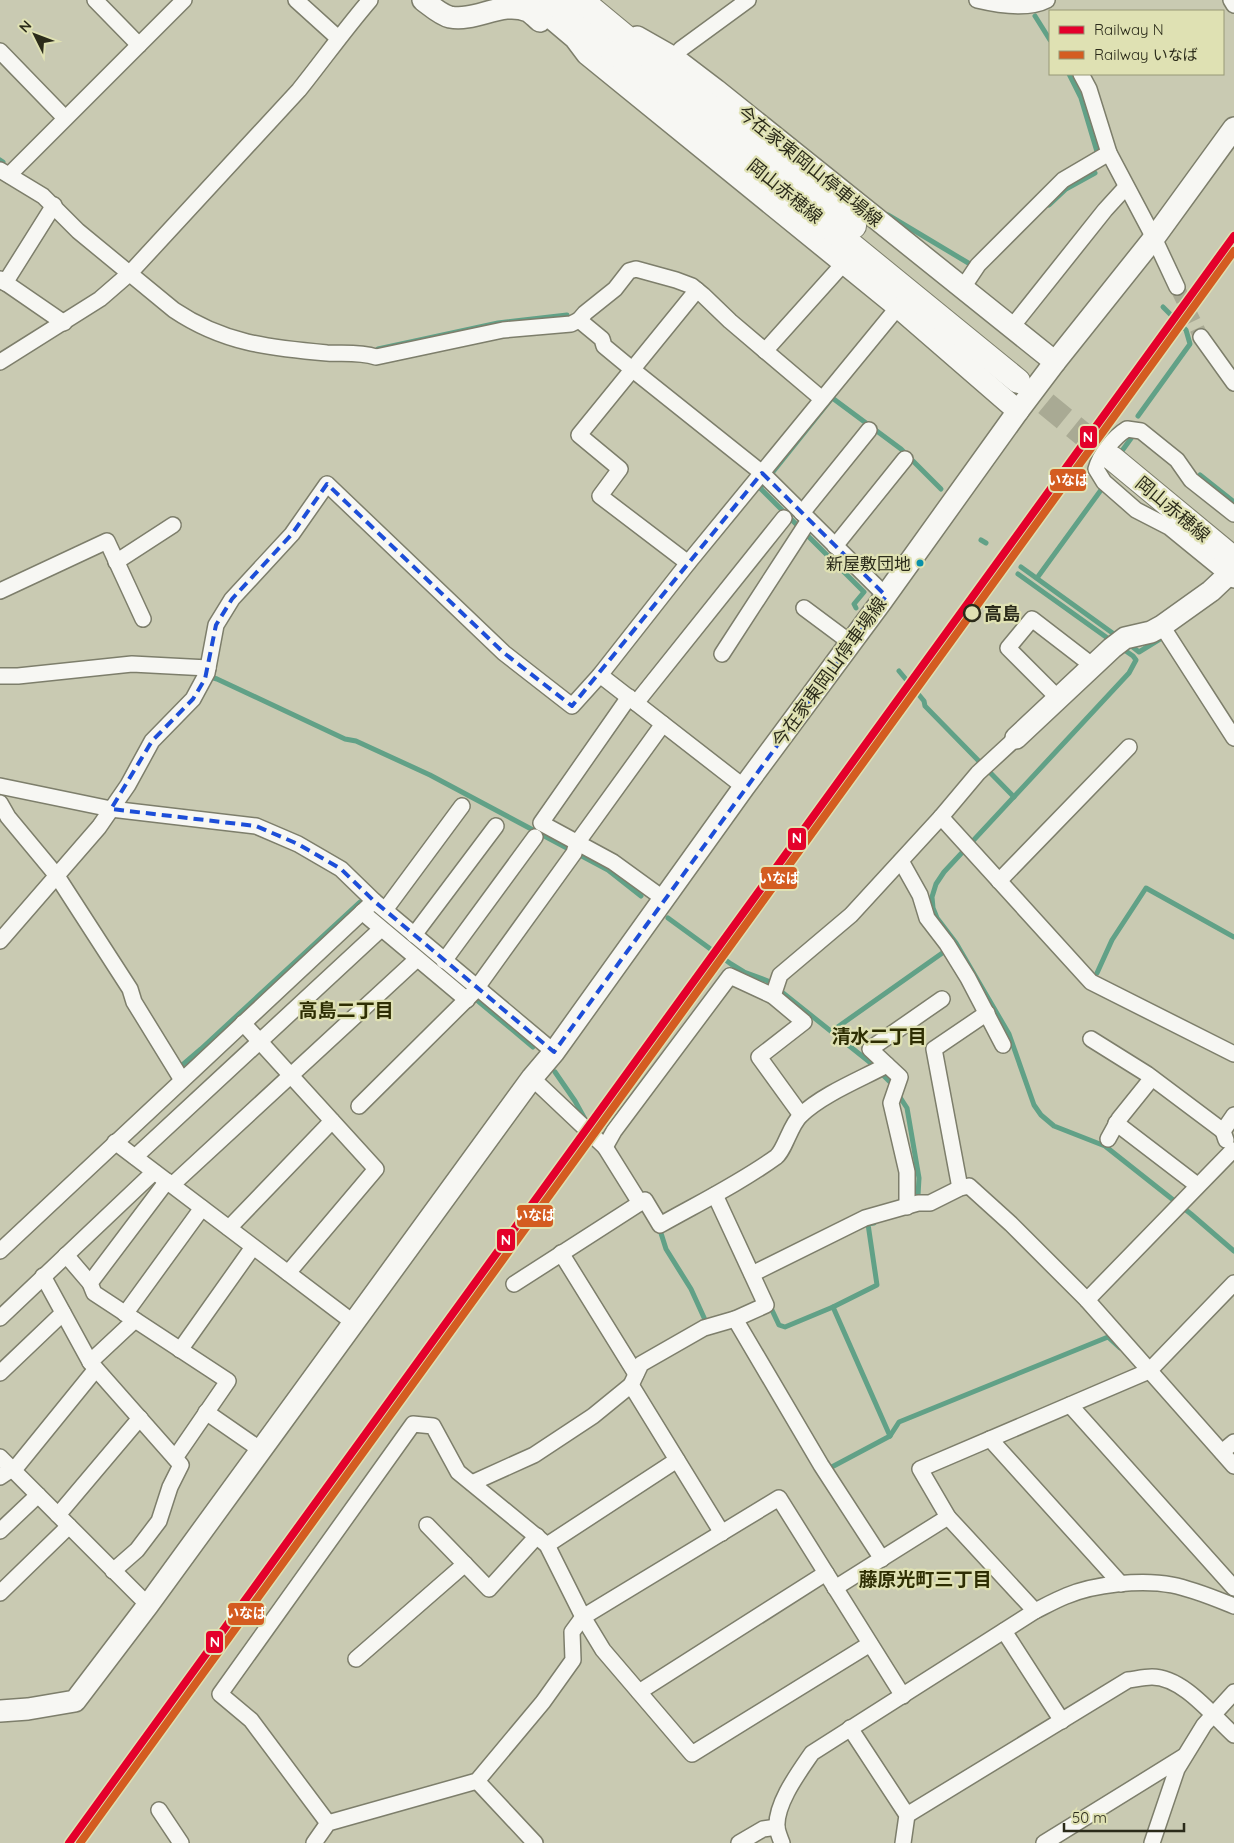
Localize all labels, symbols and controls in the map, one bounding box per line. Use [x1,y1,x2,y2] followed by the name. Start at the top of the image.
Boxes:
[10,10,60,60] north arrow
[1049,10,1224,75] legend
[15,16,35,36] text: N
[1094,20,1164,39] text: Railway N
[1094,45,1198,64] text: Railway いなば
[733,100,887,232] street label: 今在家東岡山停車場線
[743,154,827,228] street label: 岡山赤穂線
[1079,425,1098,449] line badge: N
[1083,428,1093,446] text: N
[1049,468,1087,492] line badge: いなば
[1047,471,1089,489] text: いなば
[1131,471,1215,547] street label: 岡山赤穂線
[826,553,911,574] place label: 新屋敷団地
[915,558,925,568] marker: 新屋敷団地
[767,592,891,752] street label: 今在家東岡山停車場線
[984,602,1020,625] place label: 高島
[963,604,981,622] marker: 高島
[787,827,807,851] line badge: N
[792,829,802,847] text: N
[760,866,798,890] line badge: いなば
[758,869,800,887] text: いなば
[298,998,394,1022] district label: 高島二丁目
[831,1024,927,1048] district label: 清水二丁目
[516,1204,554,1228] line badge: いなば
[514,1206,556,1224] text: いなば
[496,1228,516,1252] line badge: N
[501,1231,511,1249] text: N
[858,1567,992,1591] district label: 藤原光町三丁目
[227,1602,265,1626] line badge: いなば
[225,1604,267,1622] text: いなば
[205,1630,224,1654] line badge: N
[210,1633,220,1651] text: N
[1064,1800,1184,1832] scale bar
[1072,1808,1107,1827] text: 50 m

